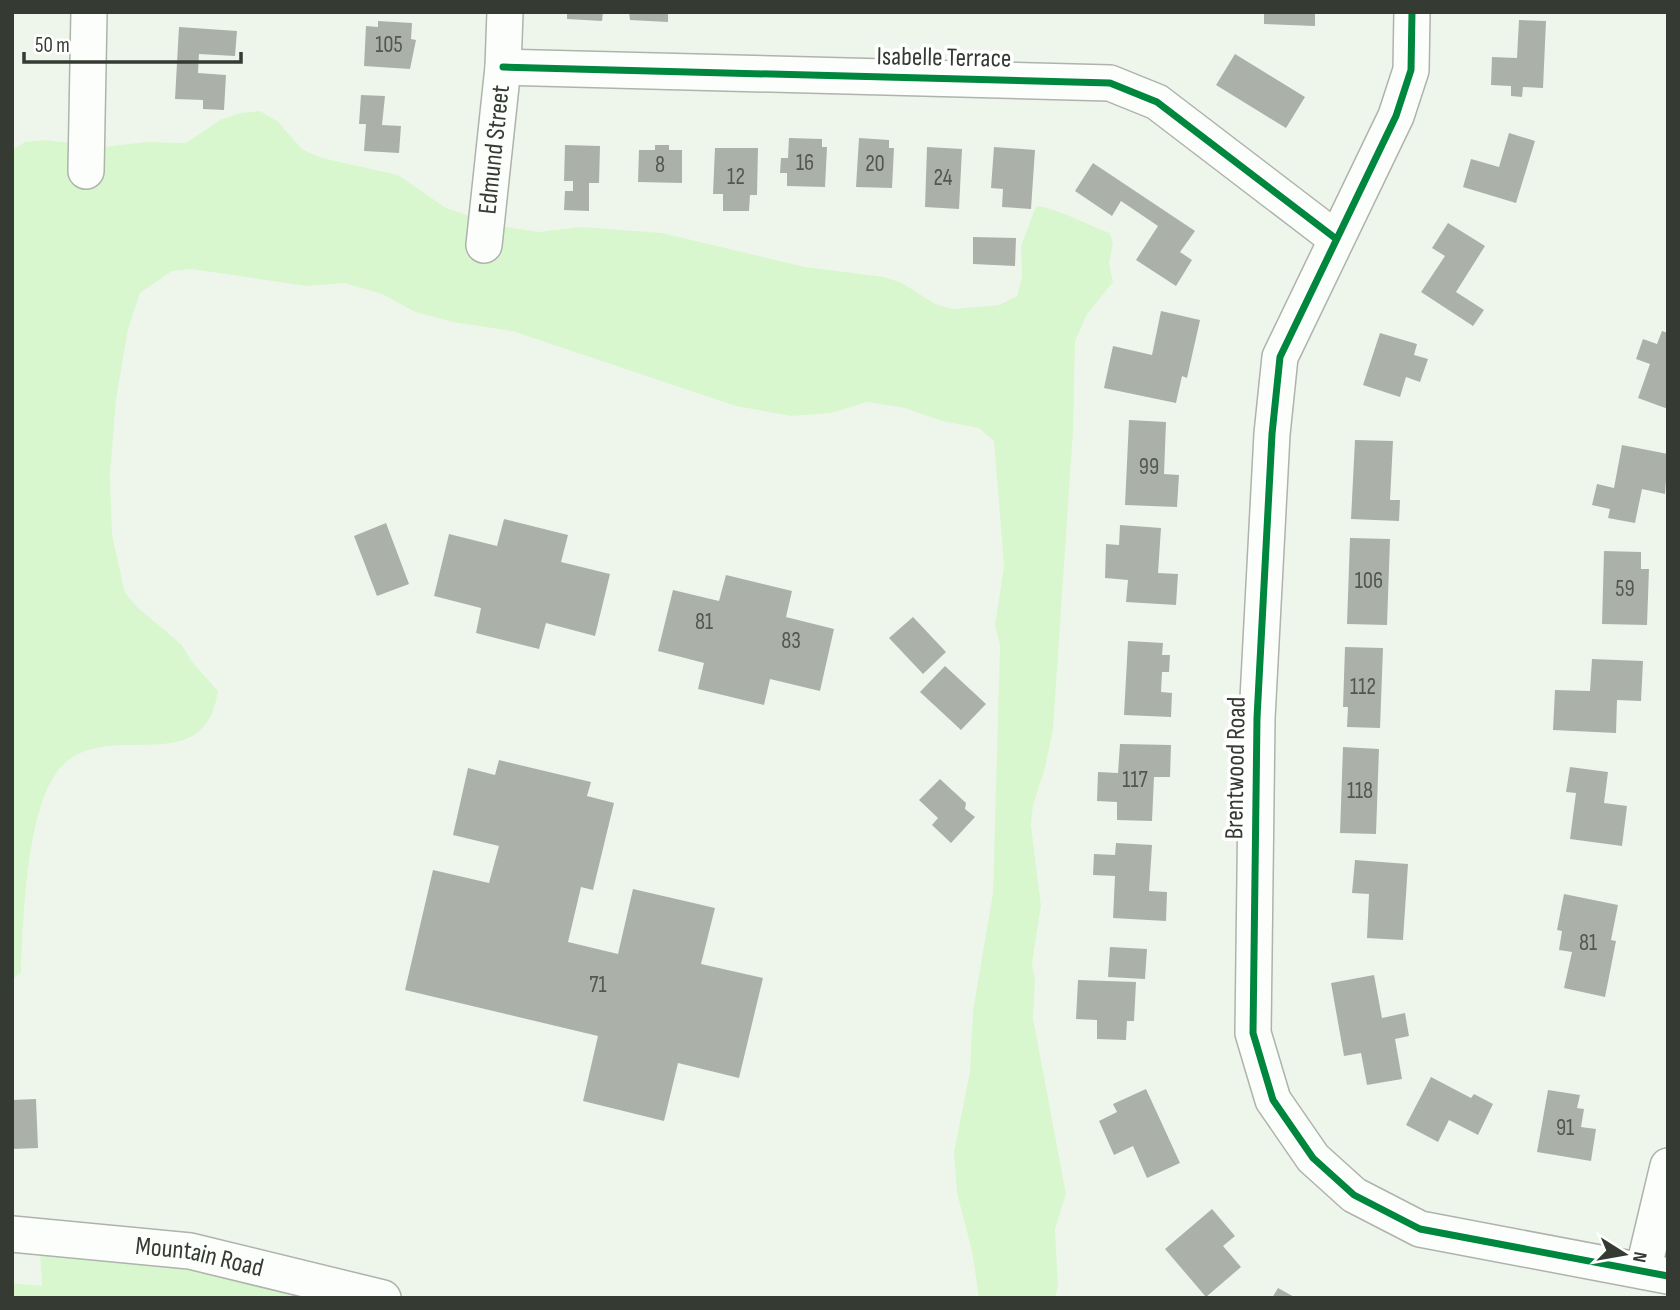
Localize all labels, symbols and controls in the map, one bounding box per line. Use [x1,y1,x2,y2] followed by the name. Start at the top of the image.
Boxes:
[24,21,242,65] scale bar
[375,31,403,59] house number: 105
[35,33,70,58] text: 50 m
[876,41,1012,75] street label: Isabelle Terrace
[472,83,517,216] street label: Edmund Street
[796,149,814,177] house number: 16
[865,150,885,178] house number: 20
[655,151,665,179] house number: 8
[727,163,745,191] house number: 12
[934,164,953,192] house number: 24
[1139,453,1159,481] house number: 99
[1355,567,1383,595] house number: 106
[1615,575,1635,603] house number: 59
[695,608,713,636] house number: 81
[781,627,801,655] house number: 83
[1350,673,1376,701] house number: 112
[1219,696,1253,840] street label: Brentwood Road
[1122,766,1148,794] house number: 117
[1347,777,1373,805] house number: 118
[1579,929,1597,957] house number: 81
[589,971,607,999] house number: 71
[1556,1114,1574,1142] house number: 91
[1589,1219,1659,1289] north arrow
[134,1230,267,1284] street label: Mountain Road
[1627,1250,1651,1264] text: N

